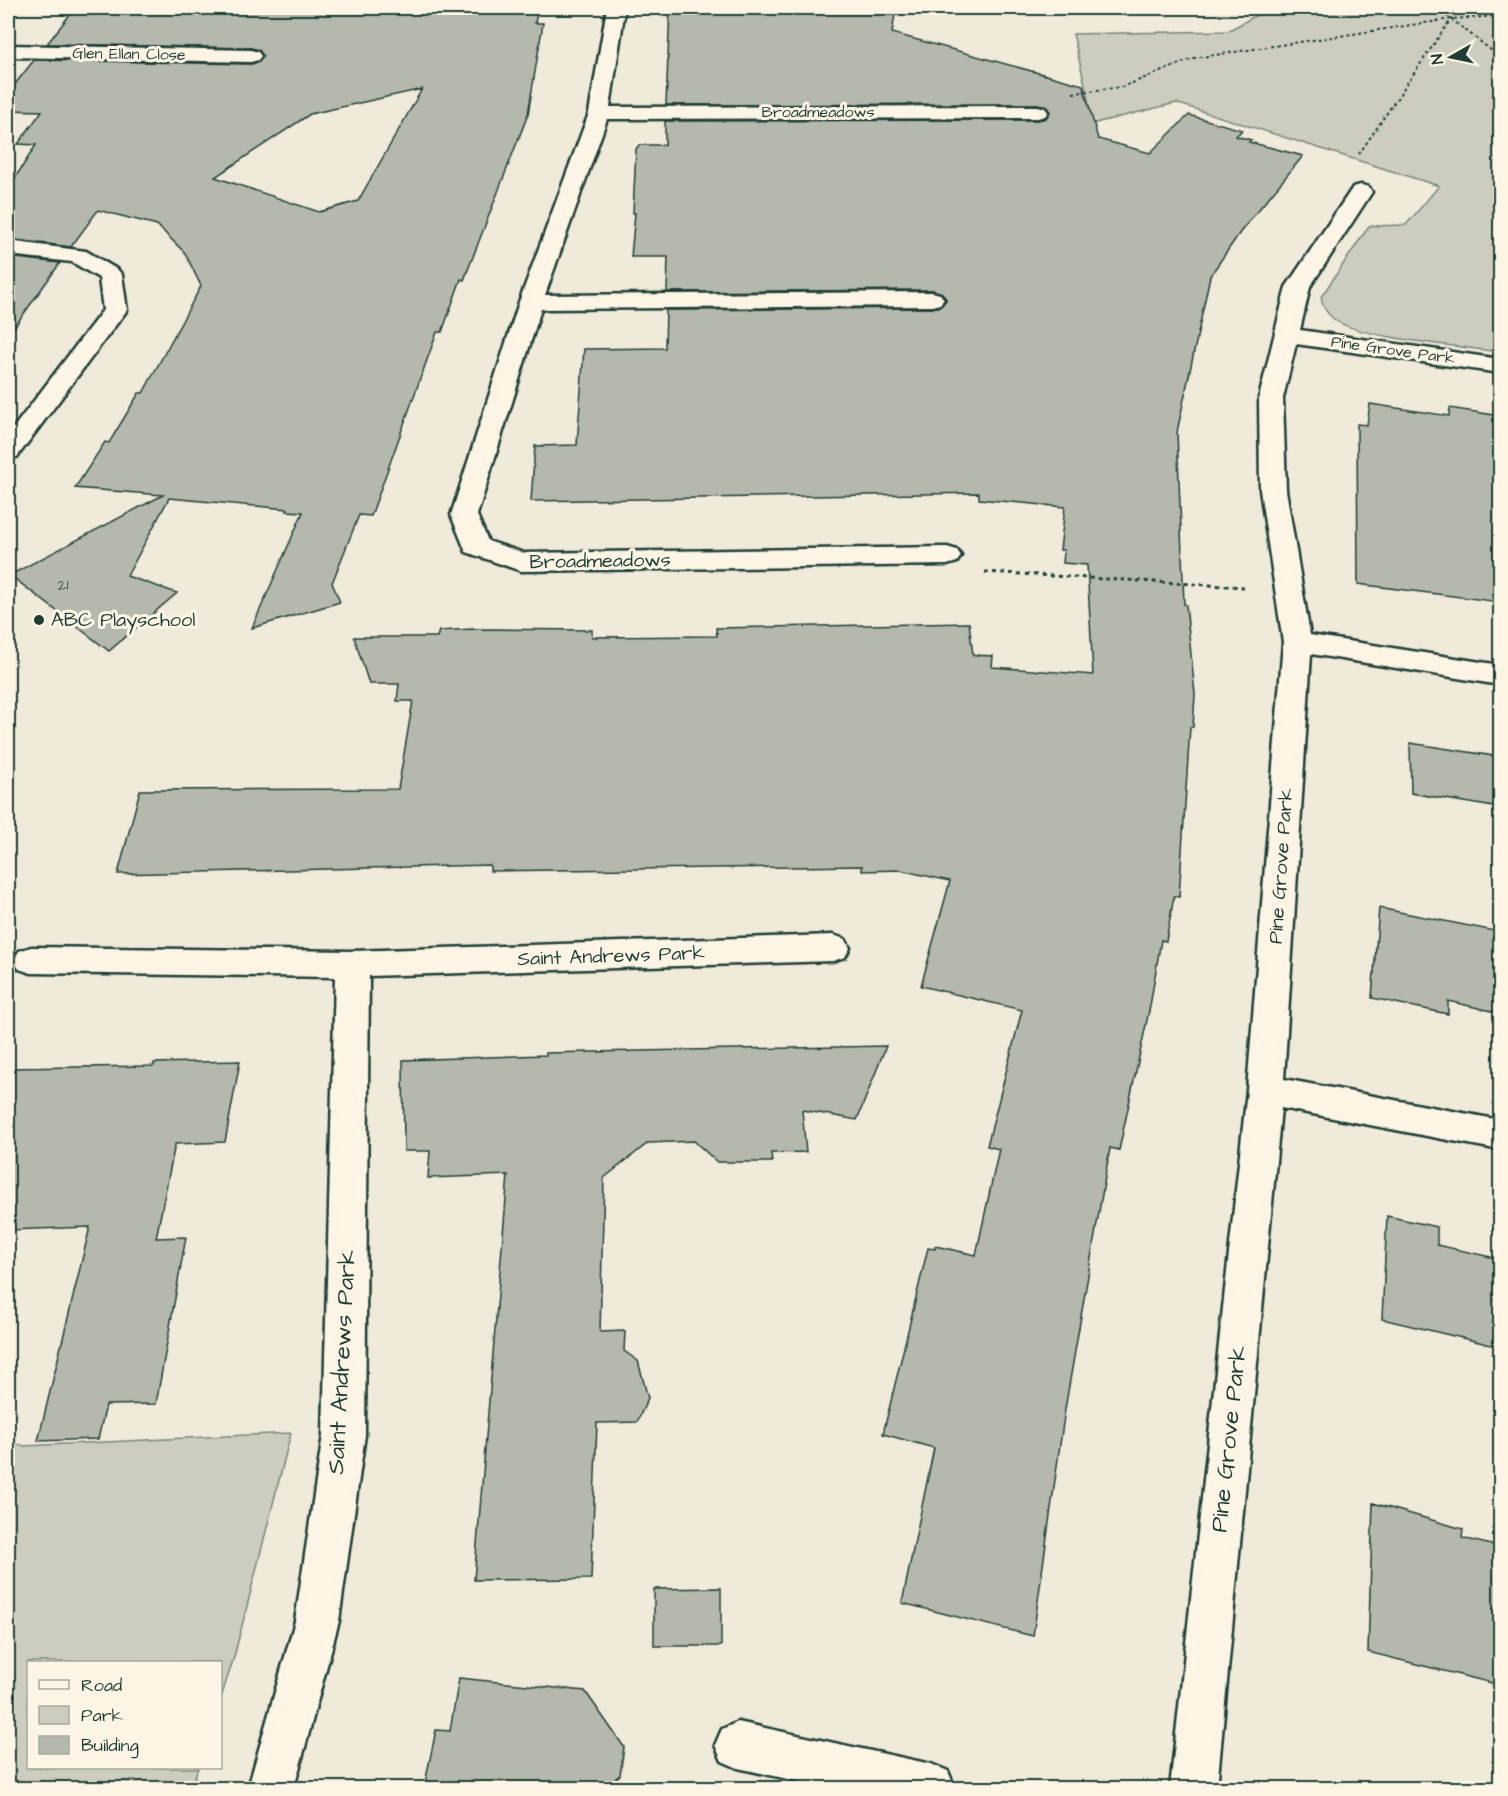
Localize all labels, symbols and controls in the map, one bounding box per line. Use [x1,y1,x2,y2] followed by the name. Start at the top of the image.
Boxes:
[1421,27,1481,87] north arrow
[72,42,186,66] street label: Glen Ellan Close
[1426,53,1449,66] text: N
[762,101,874,123] street label: Broadmeadows
[1330,330,1457,370] street label: Pine Grove Park
[529,546,671,576] street label: Broadmeadows
[57,574,69,596] house number: 21
[51,606,196,635] place label: ABC Playschool
[32,613,46,627] marker: ABC Playschool
[1262,787,1300,945] street label: Pine Grove Park
[517,939,705,973] street label: Saint Andrews Park
[319,1248,365,1475] street label: Saint Andrews Park
[1202,1344,1256,1534] street label: Pine Grove Park
[27,1661,222,1769] legend
[81,1673,122,1698] text: Road
[81,1703,123,1728] text: Park
[81,1733,139,1759] text: Building

